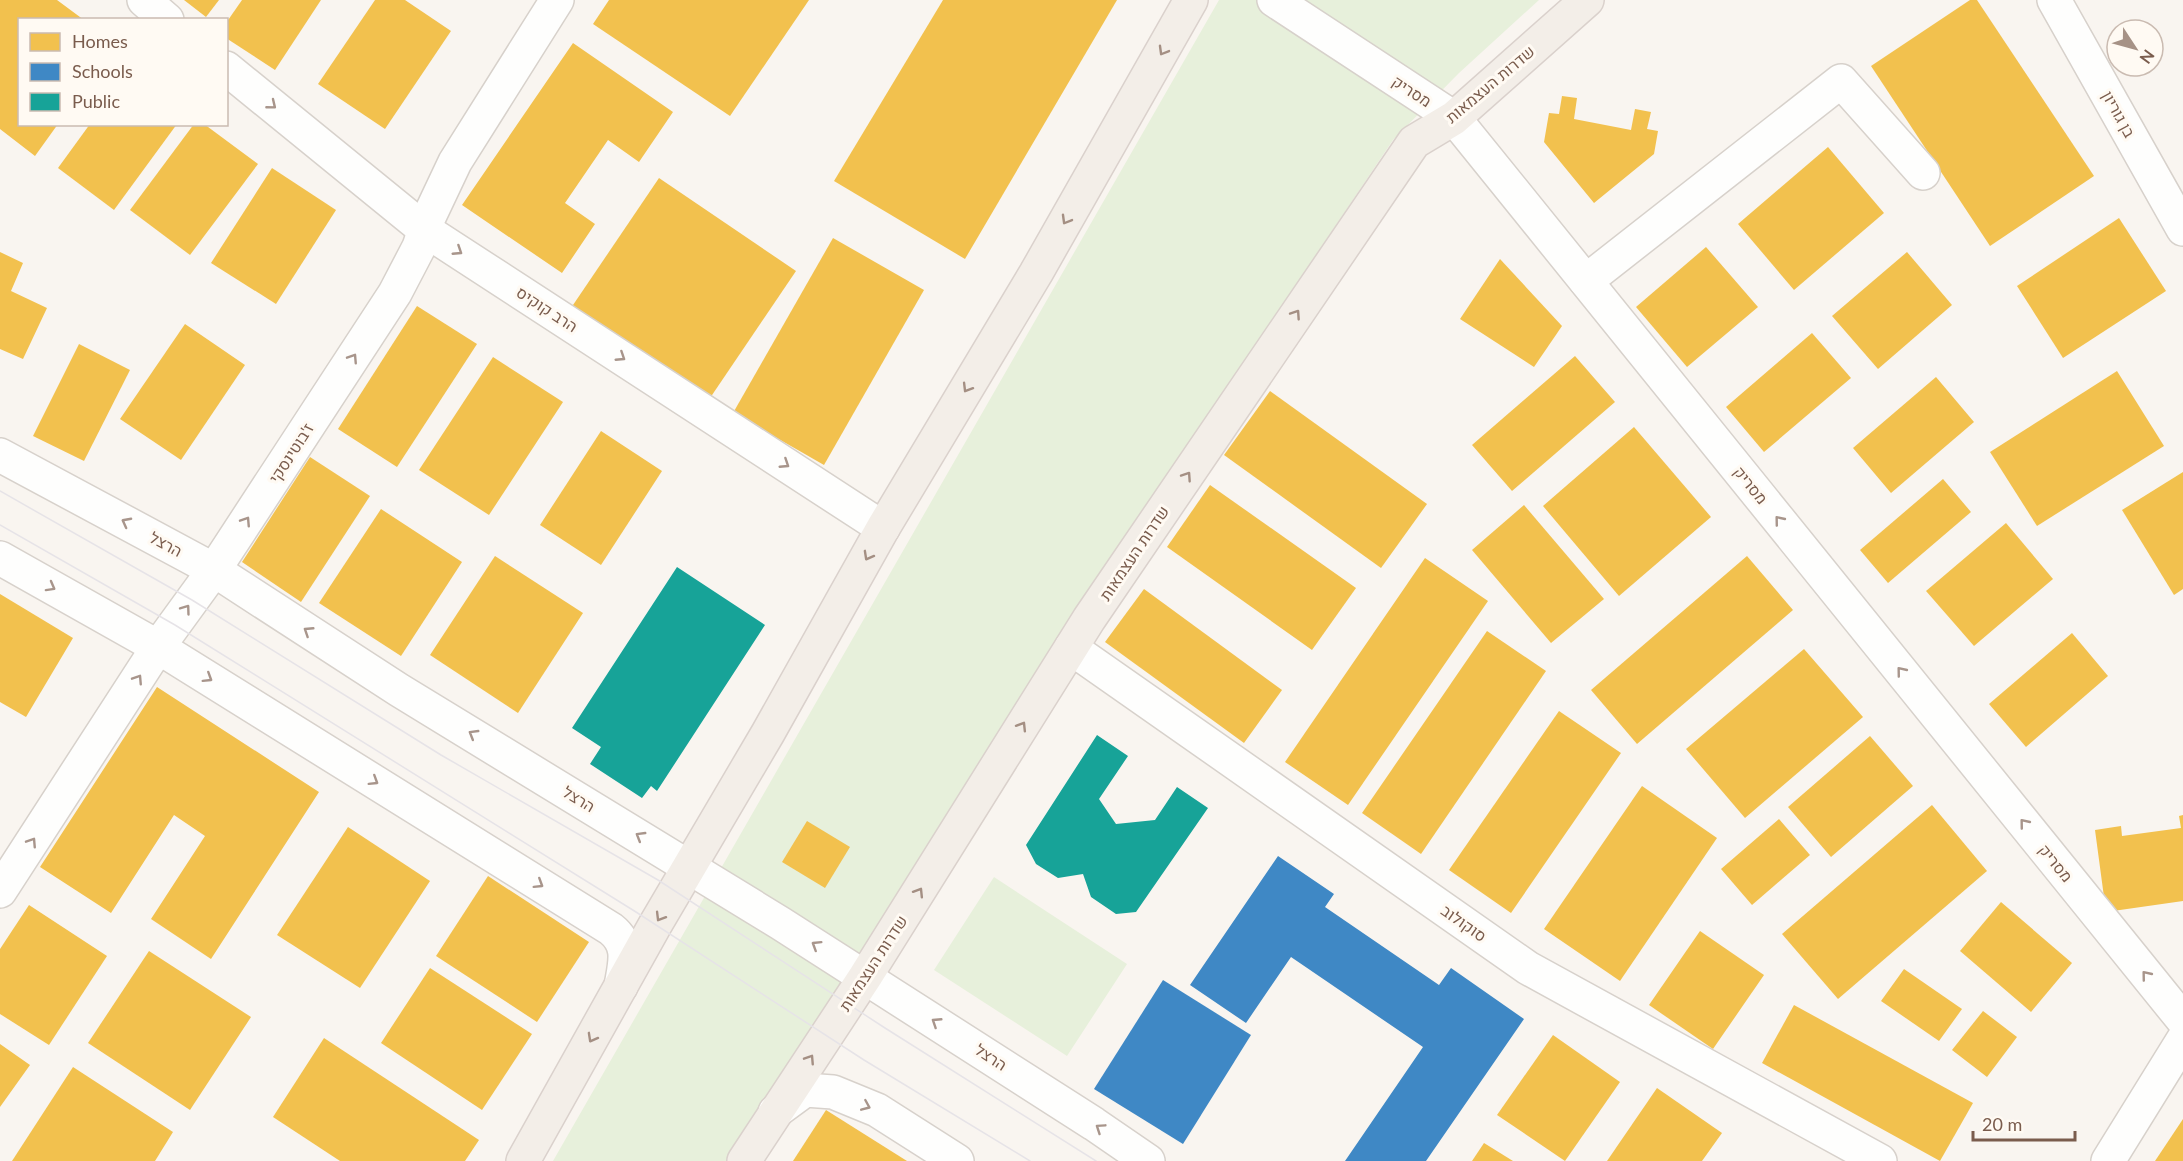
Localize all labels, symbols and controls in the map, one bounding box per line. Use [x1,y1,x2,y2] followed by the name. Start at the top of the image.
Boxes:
[18,18,228,126] legend
[2105,18,2165,78] north arrow
[72,30,128,52] text: Homes
[1441,41,1538,126] street label: שדרות העצמאות
[1158,45,1170,55] one-way arrow
[2136,47,2159,68] text: N
[72,60,133,82] text: Schools
[1389,71,1435,110] street label: מסריק
[2099,87,2140,141] street label: בן גוריון
[72,90,120,112] text: Public
[265,97,276,108] one-way arrow
[1062,214,1073,225] one-way arrow
[451,244,462,255] one-way arrow
[513,282,582,335] street label: הרב קוקיס
[1289,310,1300,321] one-way arrow
[615,350,626,361] one-way arrow
[345,354,357,364] one-way arrow
[963,382,975,392] one-way arrow
[264,419,317,486] street label: ז'בוטינסקי
[778,457,789,468] one-way arrow
[1730,462,1772,507] street label: מסריק
[1180,471,1191,482] one-way arrow
[1095,502,1172,604] street label: שדרות העצמאות
[1775,515,1786,526] one-way arrow
[239,517,251,527] one-way arrow
[122,518,132,529] one-way arrow
[147,527,186,560] street label: הרצל
[864,550,875,560] one-way arrow
[45,580,55,591] one-way arrow
[179,604,190,615] one-way arrow
[304,626,314,638] one-way arrow
[1897,667,1908,678] one-way arrow
[202,671,212,683] one-way arrow
[131,674,142,685] one-way arrow
[1014,722,1026,732] one-way arrow
[469,730,479,742] one-way arrow
[367,774,378,785] one-way arrow
[560,782,599,816] street label: הרצל
[2020,819,2031,830] one-way arrow
[635,832,646,843] one-way arrow
[25,838,36,849] one-way arrow
[2035,840,2077,885] street label: מסריק
[533,877,543,889] one-way arrow
[911,887,922,898] one-way arrow
[1438,900,1491,945] street label: סוקולוב
[655,911,667,921] one-way arrow
[835,911,911,1014] street label: שדרות העצמאות
[812,941,822,953] one-way arrow
[2143,970,2154,981] one-way arrow
[932,1018,943,1029] one-way arrow
[588,1031,599,1042] one-way arrow
[972,1039,1011,1074] street label: הרצל
[803,1055,815,1065] one-way arrow
[859,1099,870,1111] one-way arrow
[1973,1104,2075,1142] scale bar
[1982,1113,2022,1135] text: 20 m
[1096,1124,1107,1135] one-way arrow

